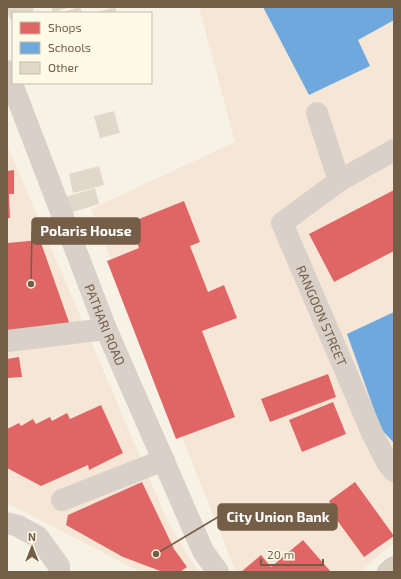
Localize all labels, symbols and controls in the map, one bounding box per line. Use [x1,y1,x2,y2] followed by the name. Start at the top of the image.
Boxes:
[12,12,152,84] legend
[48,20,82,34] text: Shops
[48,40,91,54] text: Schools
[48,60,79,74] text: Other
[32,218,140,244] callout: Polaris House
[40,222,132,239] text: Polaris House
[293,263,351,369] street label: RANGOON STREET
[81,282,129,368] street label: PATHARI ROAD
[218,504,337,530] callout: City Union Bank
[226,508,330,525] text: City Union Bank
[12,527,52,567] north arrow
[28,530,36,543] text: N
[261,541,323,567] scale bar
[267,547,294,561] text: 20 m

